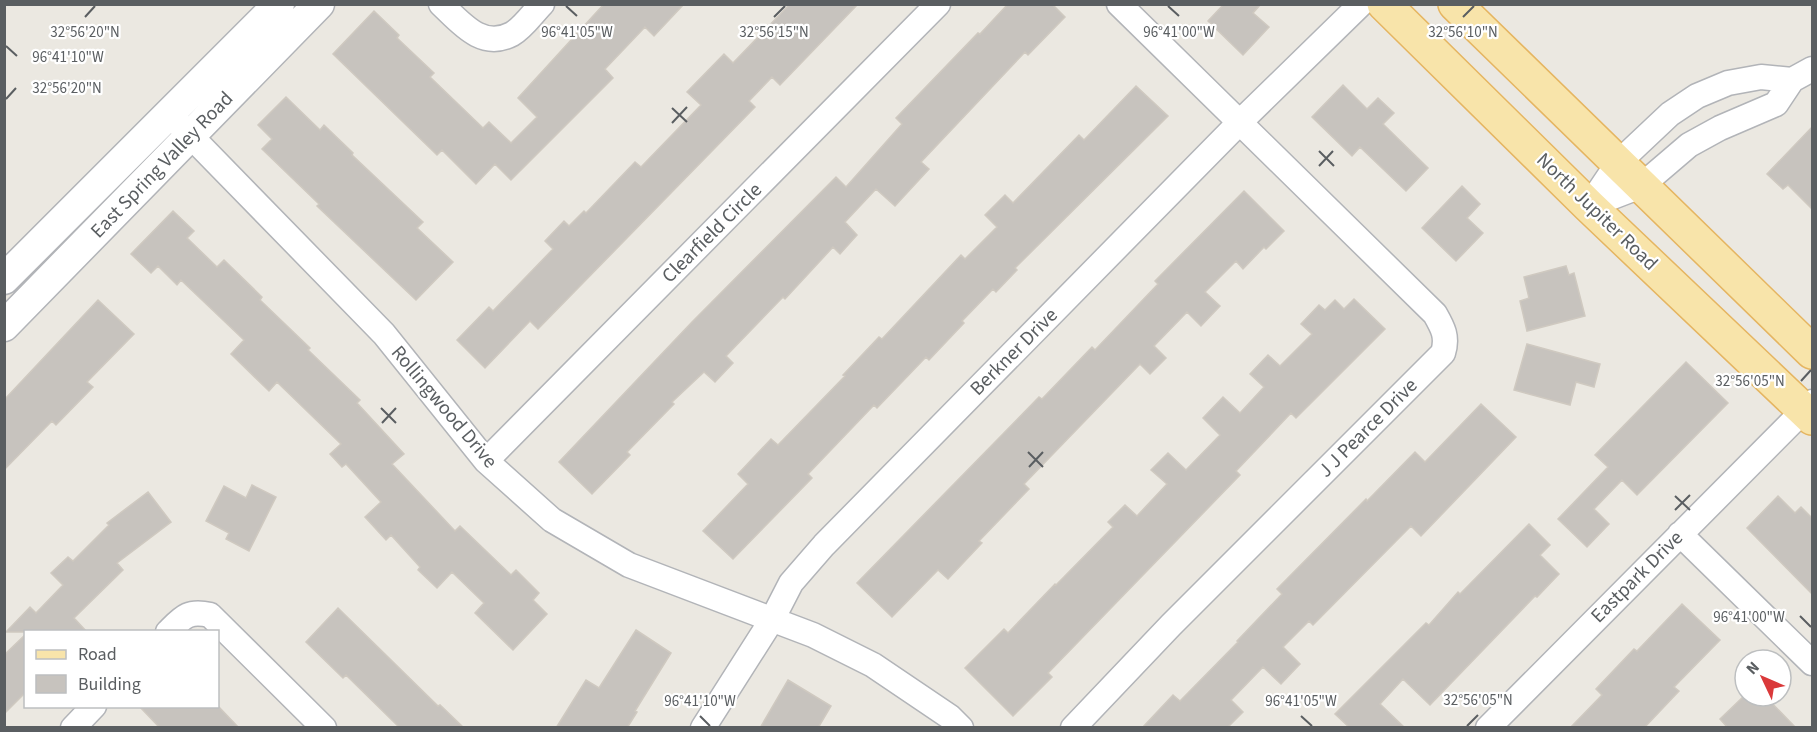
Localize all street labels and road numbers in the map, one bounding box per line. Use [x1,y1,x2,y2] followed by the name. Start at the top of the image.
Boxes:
[84,85,240,245] street label: East Spring Valley Road
[1530,147,1664,277] street label: North Jupiter Road
[656,177,768,289] street label: Clearfield Circle
[964,302,1064,402] street label: Berkner Drive
[384,340,504,474] street label: Rollingwood Drive
[1312,372,1424,484] street label: J J Pearce Drive
[1585,524,1690,629] street label: Eastpark Drive

